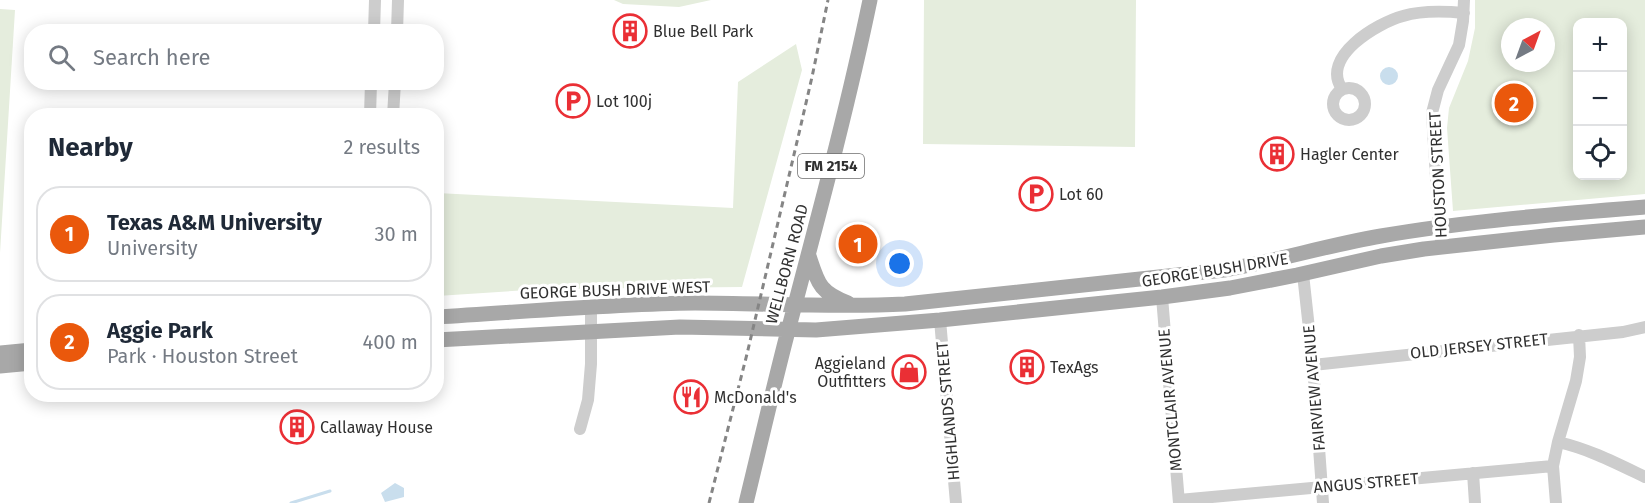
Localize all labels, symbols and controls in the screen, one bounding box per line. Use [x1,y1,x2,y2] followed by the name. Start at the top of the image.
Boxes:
[612,13,648,49] building icon: Blue Bell Park
[1501,18,1555,72] north arrow
[1573,18,1627,180] map controls
[1573,18,1627,72] button: +
[653,22,754,41] place label: Blue Bell Park
[24,24,444,90] search box
[45,41,78,74] icon: search
[93,44,211,71] text: Search here
[1573,72,1627,126] button: −
[1494,80,1534,126] pin: 2
[555,83,591,119] parking icon: Lot 100j
[596,92,652,111] place label: Lot 100j
[1425,111,1451,239] street label: HOUSTON STREET
[1573,126,1627,180] button: locate
[48,132,133,163] text: Nearby
[343,135,420,159] text: 2 results
[1259,136,1295,172] building icon: Hagler Center
[1300,145,1399,164] place label: Hagler Center
[798,154,864,178] road number: FM 2154
[1018,176,1054,212] parking icon: Lot 60
[1059,185,1103,204] place label: Lot 60
[762,202,812,326] street label: WELLBORN ROAD
[107,209,322,236] text: Texas A&M University
[65,222,74,246] text: 1
[374,222,418,246] text: 30 m
[838,222,878,266] pin: 1
[107,236,198,260] text: University
[885,249,914,278] your location
[1140,249,1290,291] street label: GEORGE BUSH DRIVE
[519,277,711,303] street label: GEORGE BUSH DRIVE WEST
[107,317,213,344] text: Aggie Park
[1299,324,1329,452] street label: FAIRVIEW AVENUE
[1154,328,1186,472] street label: MONTCLAIR AVENUE
[1409,329,1550,363] street label: OLD JERSEY STREET
[64,330,75,354] text: 2
[363,330,418,354] text: 400 m
[932,340,964,481] street label: HIGHLANDS STREET
[107,344,298,368] text: Park · Houston Street
[1009,349,1045,385] building icon: TexAgs
[815,354,886,391] place label: Aggieland Outfitters
[891,354,927,390] shop icon: Aggieland Outfitters
[1050,358,1099,377] place label: TexAgs
[673,379,709,415] restaurant icon: McDonald's
[714,388,797,407] place label: McDonald's
[279,409,315,445] building icon: Callaway House
[320,418,433,437] place label: Callaway House
[1313,469,1420,497] street label: ANGUS STREET

